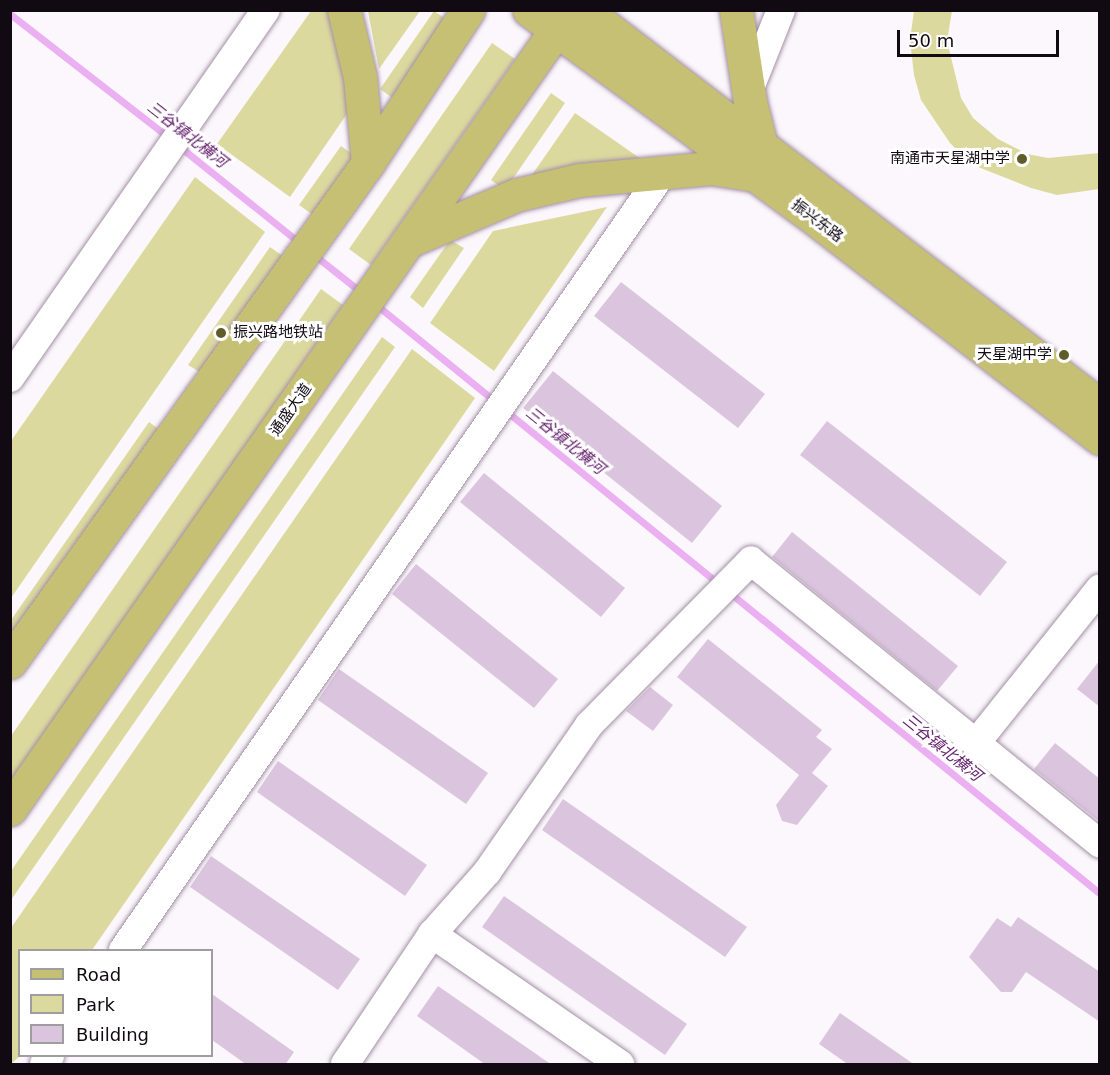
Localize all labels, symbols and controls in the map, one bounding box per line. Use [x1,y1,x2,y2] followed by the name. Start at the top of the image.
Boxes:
[900,18,1062,56] scale bar
[908,30,954,51] text: 50 m
[143,98,231,172] water label: 三谷镇北横河
[890,150,1010,168] place label: 南通市天星湖中学
[1015,152,1029,166] marker: 南通市天星湖中学
[788,196,846,246] street label: 振兴东路
[233,324,323,342] place label: 振兴路地铁站
[214,326,228,340] marker: 振兴路地铁站
[977,346,1052,364] place label: 天星湖中学
[1057,348,1071,362] marker: 天星湖中学
[266,380,316,440] street label: 通盛大道
[522,403,608,479] water label: 三谷镇北横河
[899,710,985,786] water label: 三谷镇北横河
[18,949,213,1057] legend
[76,964,121,985] text: Road
[76,994,115,1015] text: Park
[76,1024,149,1045] text: Building

